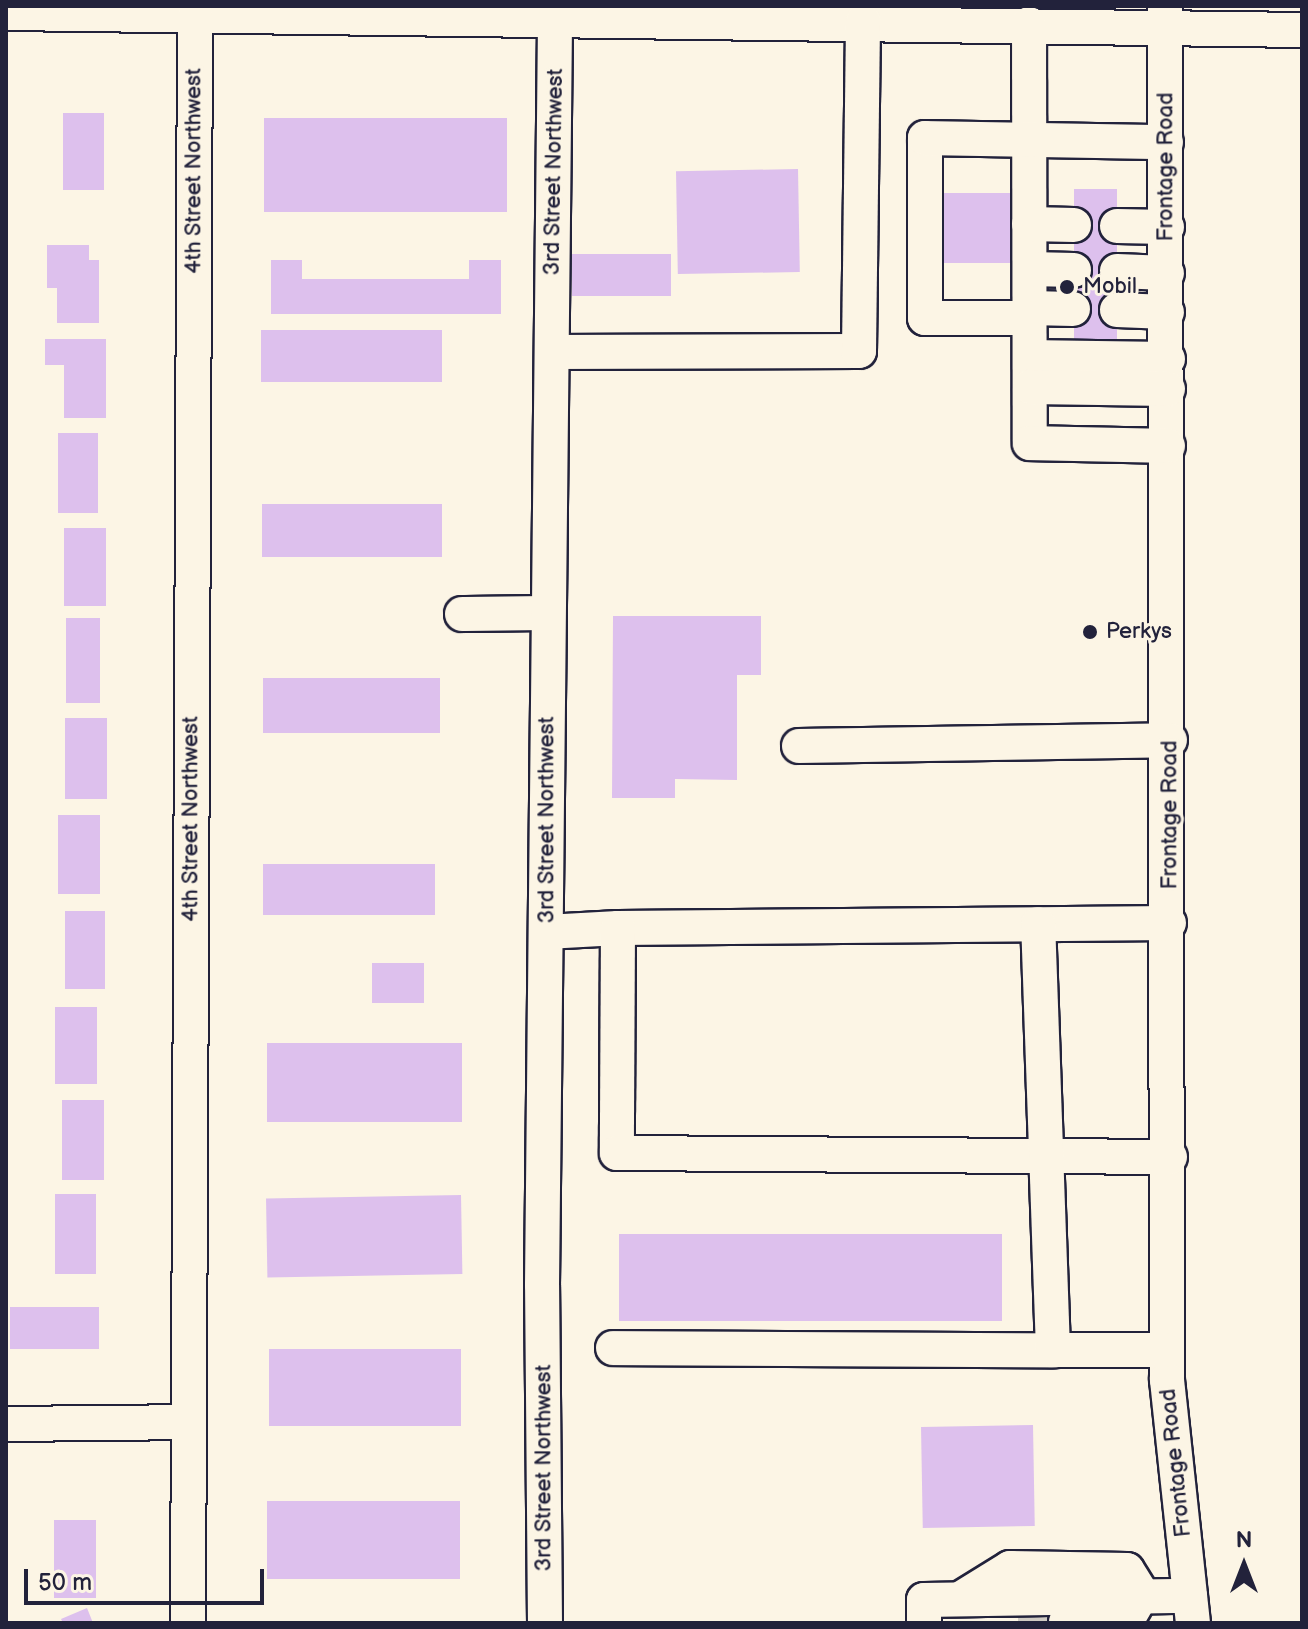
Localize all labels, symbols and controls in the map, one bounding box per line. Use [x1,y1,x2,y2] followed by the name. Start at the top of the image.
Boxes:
[181,68,207,274] street label: 4th Street Northwest
[539,68,569,276] street label: 3rd Street Northwest
[1153,93,1179,241] street label: Frontage Road
[1083,274,1137,300] place label: Mobil
[1058,278,1076,296] marker: Mobil
[1106,619,1172,645] place label: Perkys
[1081,623,1099,641] marker: Perkys
[178,716,204,922] street label: 4th Street Northwest
[534,716,560,924] street label: 3rd Street Northwest
[1157,741,1183,889] street label: Frontage Road
[531,1364,557,1572] street label: 3rd Street Northwest
[1155,1388,1197,1538] street label: Frontage Road
[1204,1525,1284,1605] north arrow
[1236,1527,1252,1554] text: N
[28,1553,268,1603] scale bar
[38,1568,92,1597] text: 50 m

